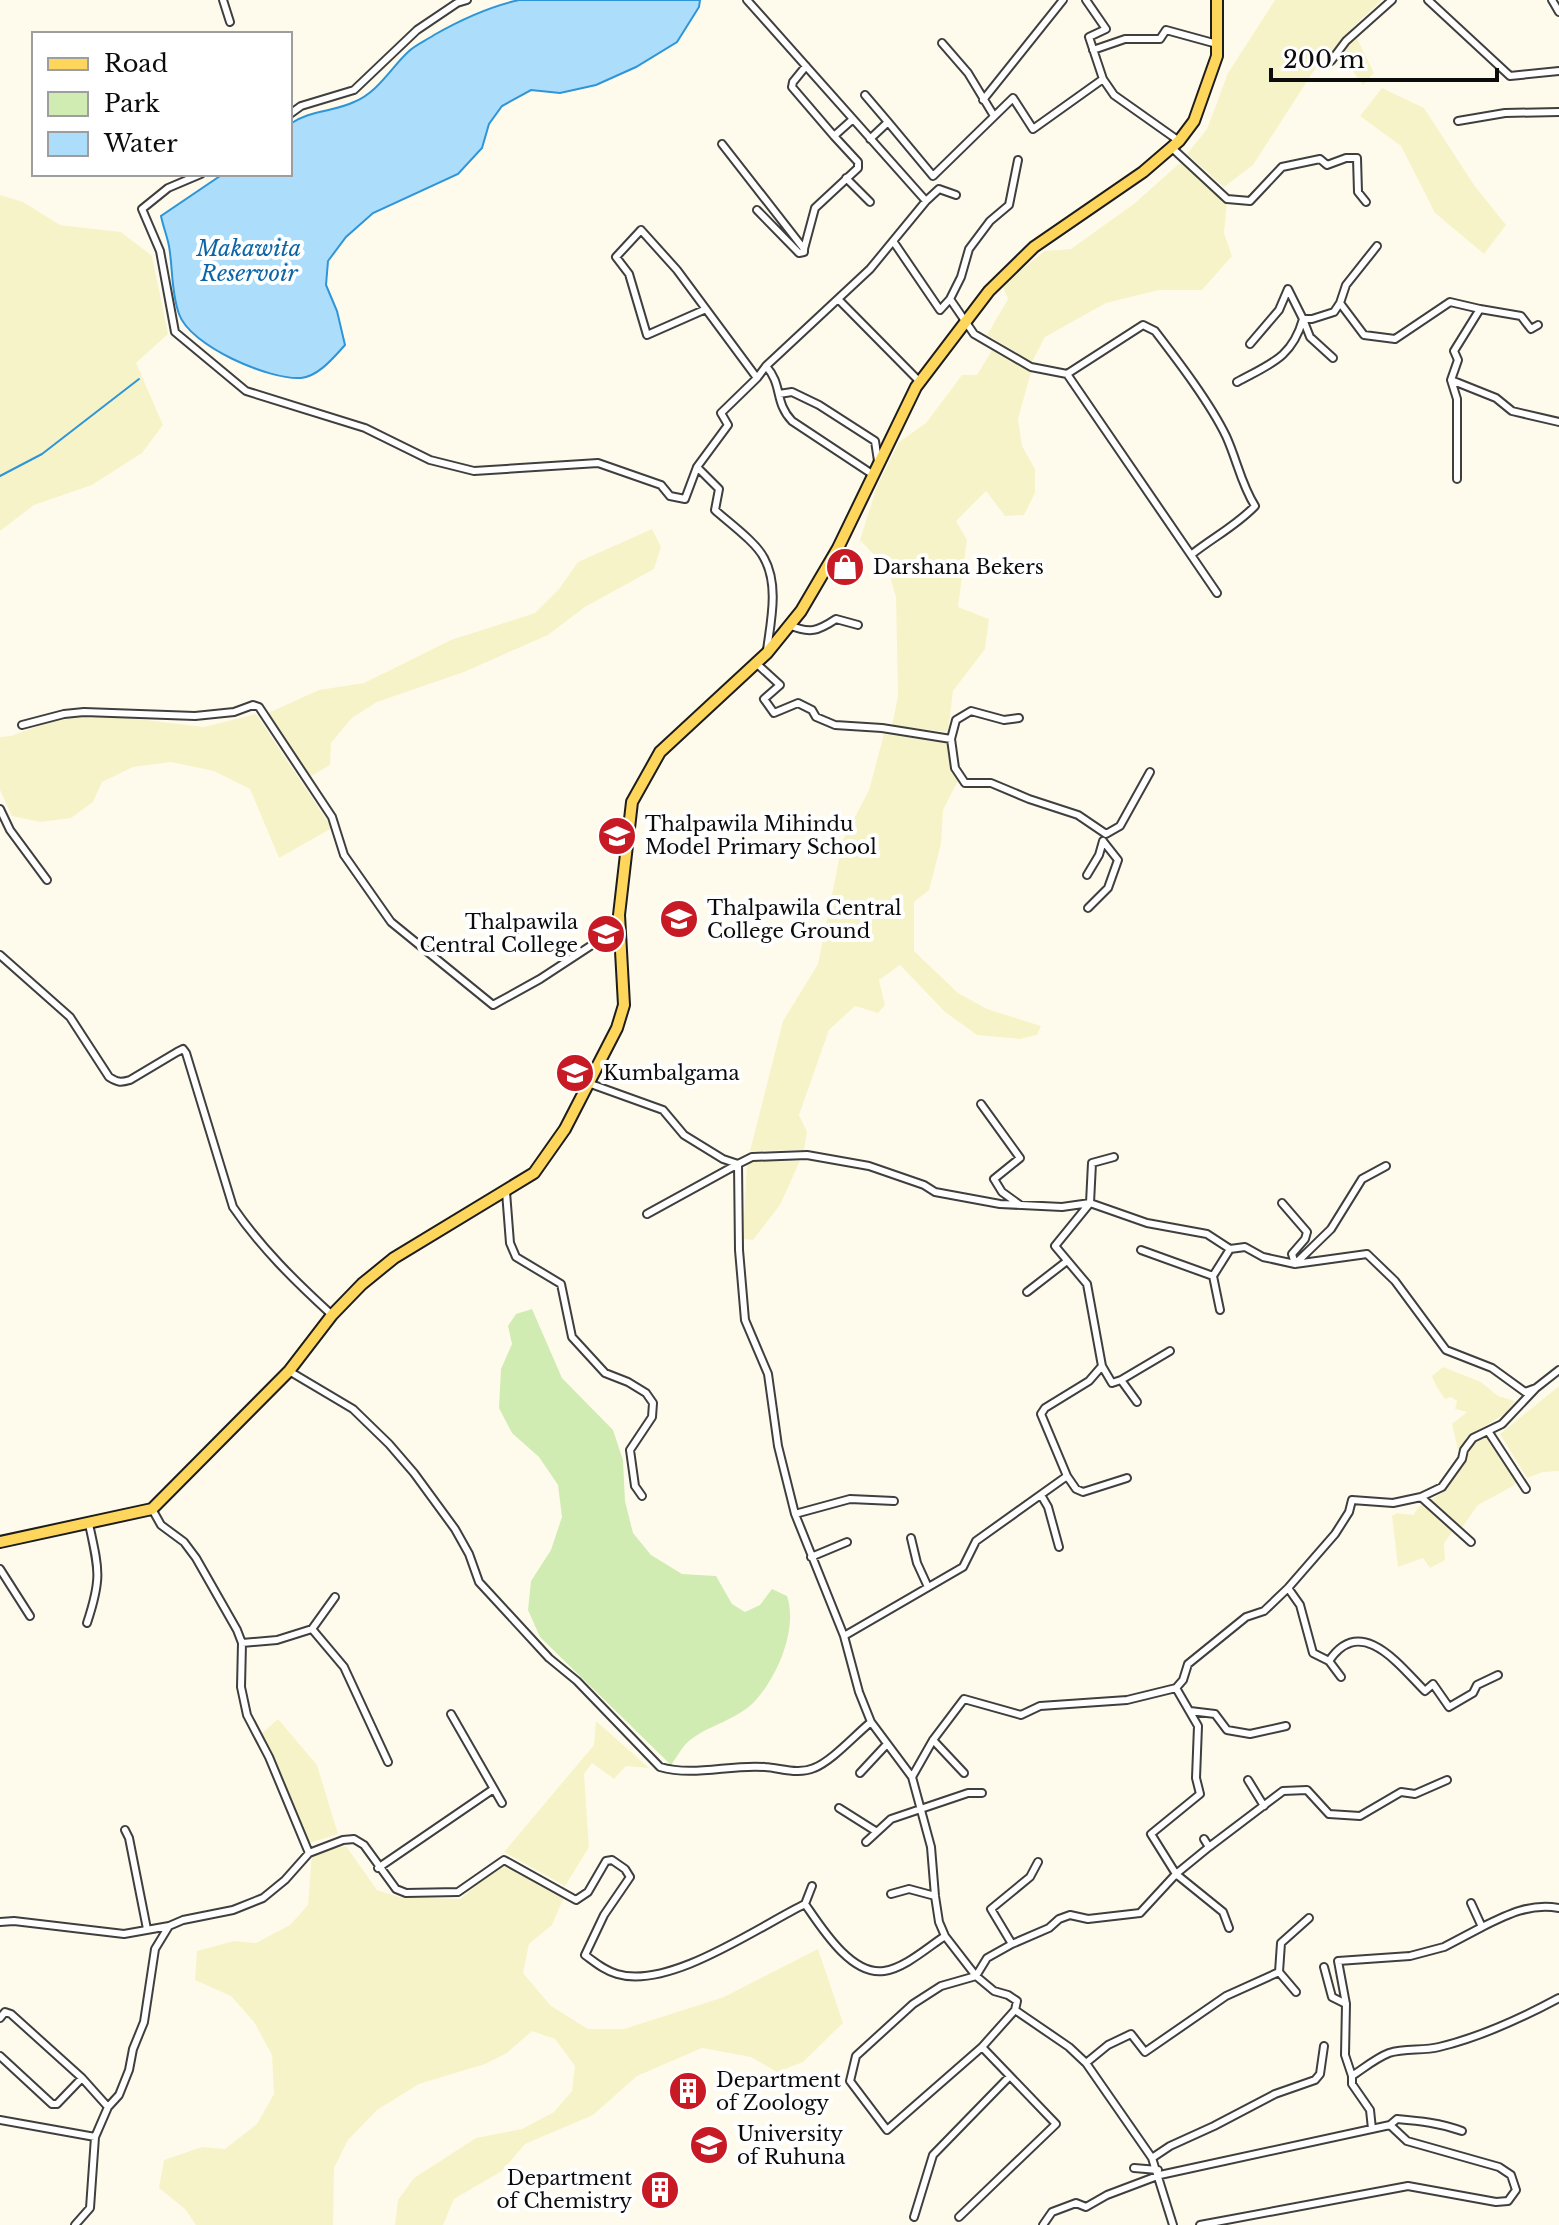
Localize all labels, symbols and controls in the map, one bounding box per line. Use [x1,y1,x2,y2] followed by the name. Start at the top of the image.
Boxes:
[32,32,292,176] legend
[1271,32,1497,82] scale bar
[1283,45,1365,74] text: 200 m
[104,49,168,78] text: Road
[104,89,160,118] text: Park
[103,129,178,158] text: Water
[196,235,301,287] water label: Makawita Reservoir
[824,546,866,588] shop icon: Darshana Bekers
[873,555,1044,579] place label: Darshana Bekers
[645,812,877,859] place label: Thalpawila Mihindu Model Primary School
[596,815,638,857] school or university icon: Thalpawila Mihindu Model Primary School
[707,896,902,943] place label: Thalpawila Central College Ground
[658,898,700,940] school or university icon: Thalpawila Central College Ground
[419,910,579,957] place label: Thalpawila Central College
[585,913,627,955] school or university icon: Thalpawila Central College
[554,1052,596,1094] school or university icon: Kumbalgama
[603,1061,740,1085] place label: Kumbalgama
[716,2068,842,2115] place label: Department of Zoology
[667,2070,709,2112] building icon: Department of Zoology
[737,2122,846,2169] place label: University of Ruhuna
[688,2124,730,2166] school or university icon: University of Ruhuna
[496,2166,632,2213] place label: Department of Chemistry
[639,2169,681,2211] building icon: Department of Chemistry

